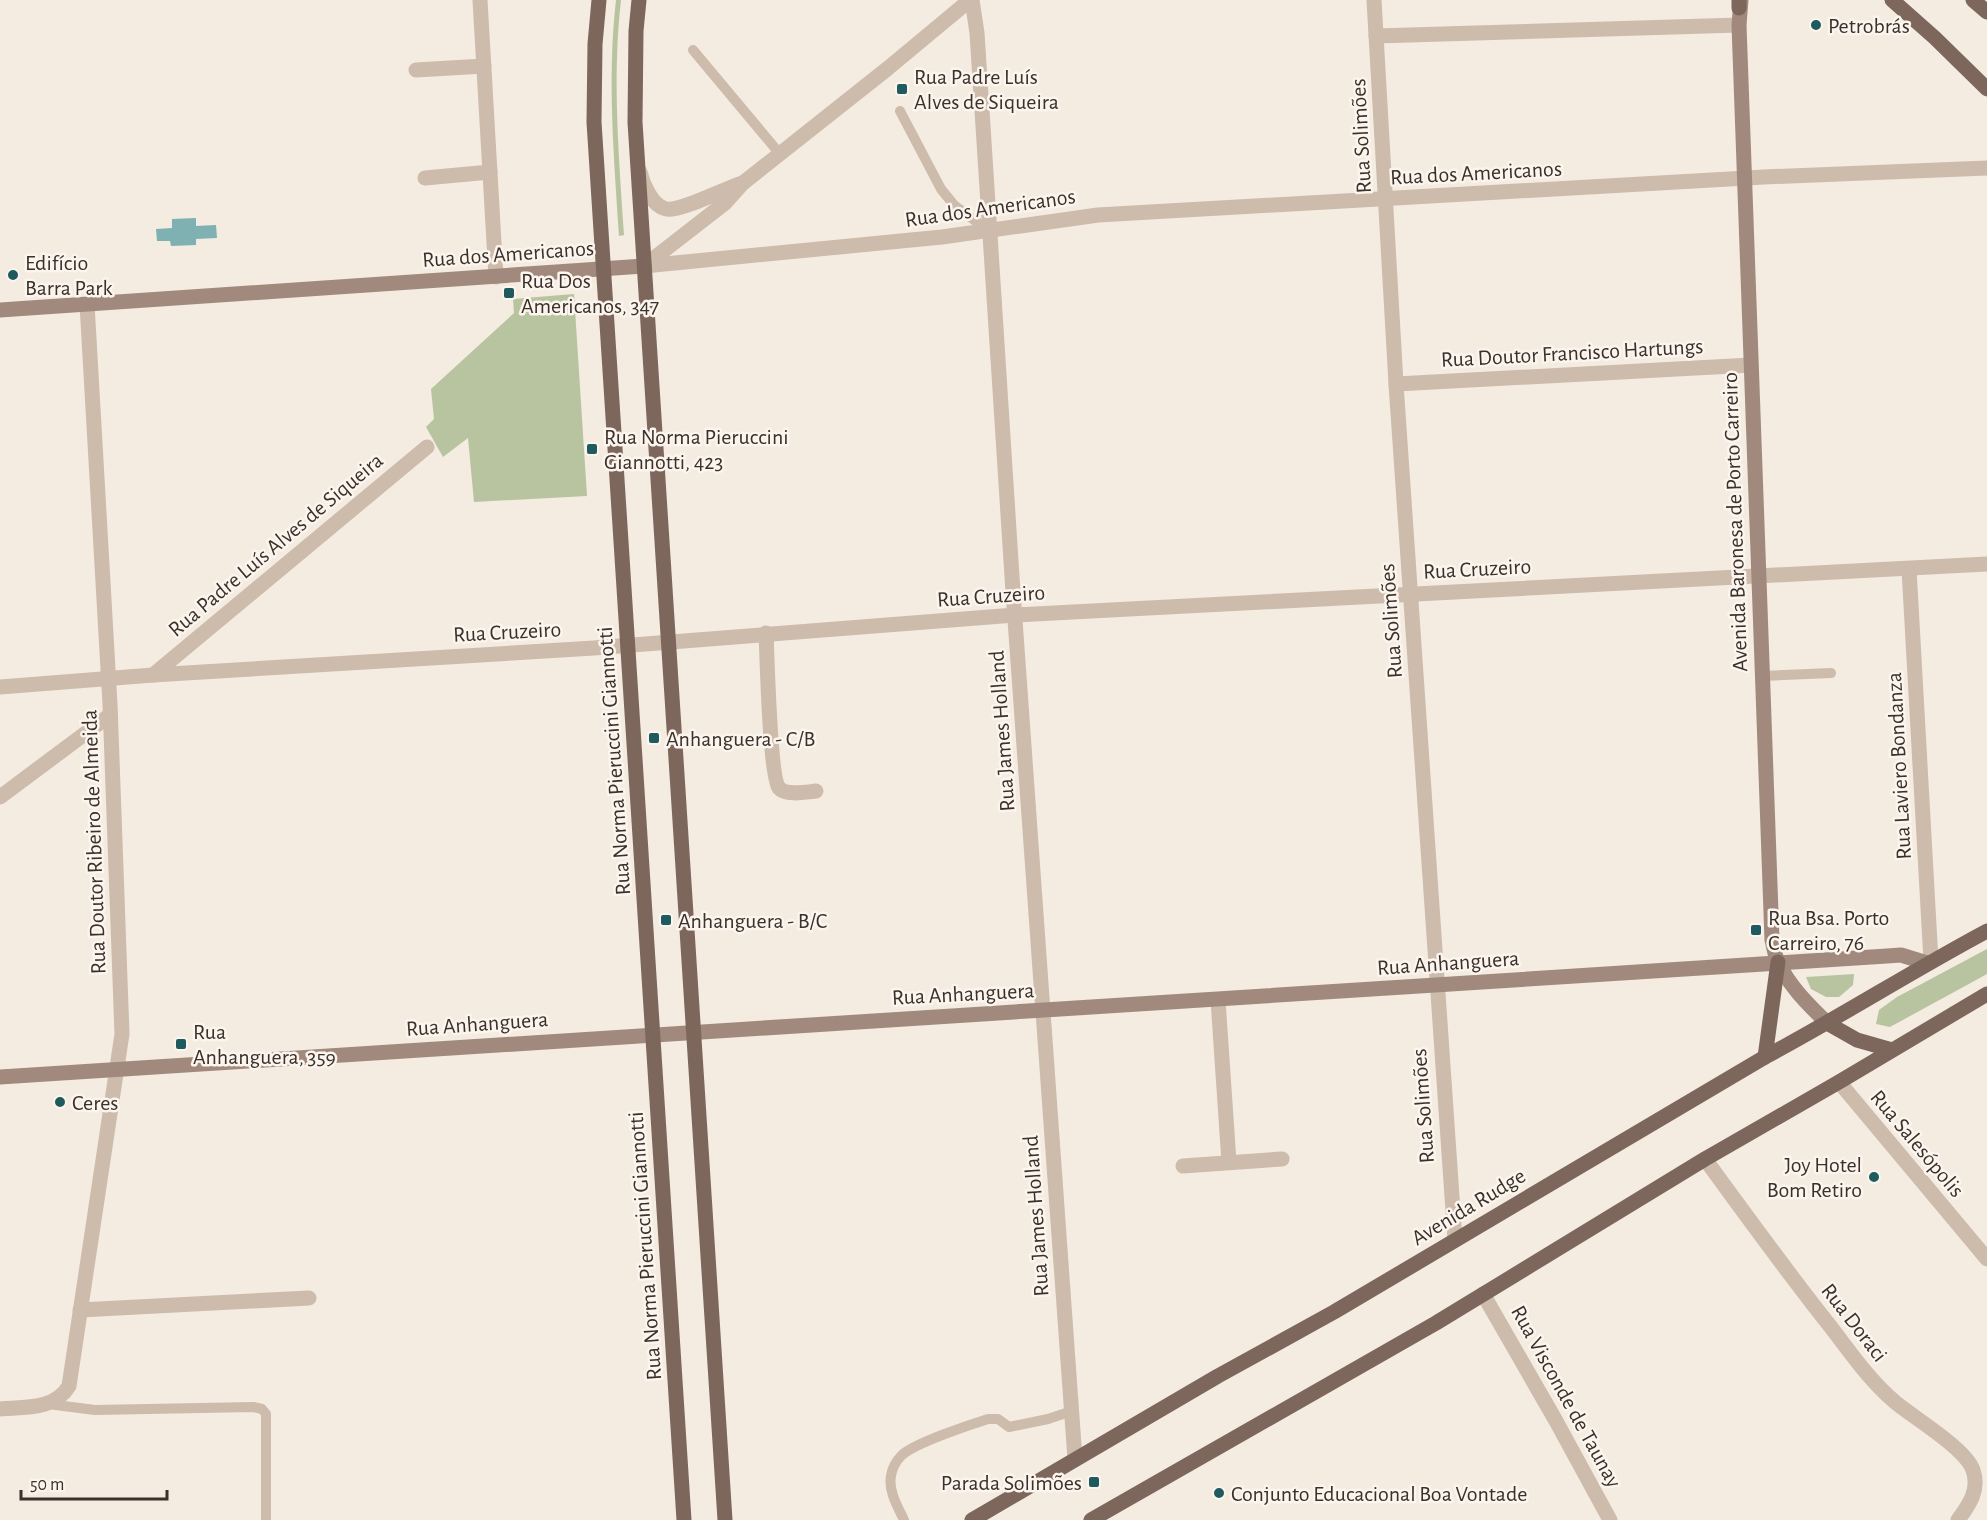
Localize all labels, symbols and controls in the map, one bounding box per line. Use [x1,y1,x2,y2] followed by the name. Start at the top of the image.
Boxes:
[1828,15,1910,37] place label: Petrobrás
[1809,18,1823,32] marker: Petrobrás
[914,66,1059,113] place label: Rua Padre Luís Alves de Siqueira
[1347,78,1375,194] street label: Rua Solimões
[895,82,909,96] marker: Rua Padre Luís Alves de Siqueira
[1390,158,1562,188] street label: Rua dos Americanos
[903,185,1077,231] street label: Rua dos Americanos
[422,237,595,271] street label: Rua dos Americanos
[25,252,113,299] place label: Edifício Barra Park
[6,268,20,282] marker: Edifício Barra Park
[521,270,659,317] place label: Rua Dos Americanos, 347
[502,286,516,300] marker: Rua Dos Americanos, 347
[1440,335,1704,371] street label: Rua Doutor Francisco Hartungs
[1719,372,1751,672] street label: Avenida Baronesa de Porto Carreiro
[604,426,789,473] place label: Rua Norma Pieruccini Giannotti, 423
[585,442,599,456] marker: Rua Norma Pieruccini Giannotti, 423
[164,449,387,641] street label: Rua Padre Luís Alves de Siqueira
[1422,555,1532,583] street label: Rua Cruzeiro
[1376,563,1406,679] street label: Rua Solimões
[936,581,1046,611] street label: Rua Cruzeiro
[452,618,562,646] street label: Rua Cruzeiro
[594,626,634,896] street label: Rua Norma Pieruccini Giannotti
[985,650,1019,812] street label: Rua James Holland
[1883,672,1915,860] street label: Rua Laviero Bondanza
[78,709,110,975] street label: Rua Doutor Ribeiro de Almeida
[666,728,815,750] place label: Anhanguera - C/B
[647,731,661,745] marker: Anhanguera - C/B
[1768,907,1889,954] place label: Rua Bsa. Porto Carreiro, 76
[678,910,827,932] place label: Anhanguera - B/C
[659,913,673,927] marker: Anhanguera - B/C
[1749,923,1763,937] marker: Rua Bsa. Porto Carreiro, 76
[1376,947,1520,979] street label: Rua Anhanguera
[891,979,1035,1009] street label: Rua Anhanguera
[405,1008,549,1040] street label: Rua Anhanguera
[193,1021,336,1068] place label: Rua Anhanguera, 359
[174,1037,188,1051] marker: Rua Anhanguera, 359
[1408,1048,1438,1164] street label: Rua Solimões
[1866,1086,1968,1201] street label: Rua Salesópolis
[72,1092,119,1114] place label: Ceres
[53,1095,67,1109] marker: Ceres
[625,1111,665,1381] street label: Rua Norma Pieruccini Giannotti
[1019,1135,1053,1297] street label: Rua James Holland
[1767,1154,1862,1201] place label: Joy Hotel Bom Retiro
[1408,1164,1529,1249] street label: Avenida Rudge
[1867,1170,1881,1184] marker: Joy Hotel Bom Retiro
[1817,1279,1891,1366] street label: Rua Doraci
[1507,1302,1626,1492] street label: Rua Visconde de Taunay
[21,1463,166,1501] scale bar
[941,1472,1082,1494] place label: Parada Solimões
[1087,1475,1101,1489] marker: Parada Solimões
[30,1476,64,1494] text: 50 m
[1231,1483,1528,1505] place label: Conjunto Educacional Boa Vontade
[1212,1486,1226,1500] marker: Conjunto Educacional Boa Vontade

